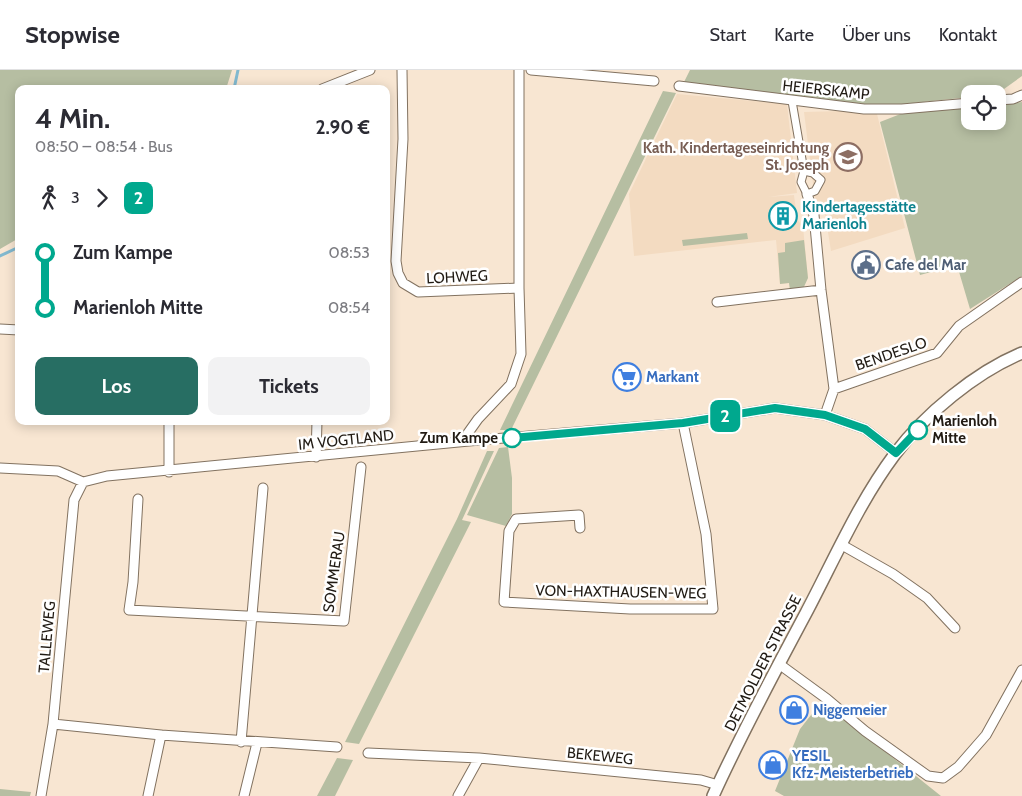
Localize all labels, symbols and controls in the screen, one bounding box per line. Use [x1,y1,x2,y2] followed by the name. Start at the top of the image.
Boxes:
[25,20,120,49] text: Stopwise
[710,24,746,46] text: Start
[774,24,814,46] text: Karte
[842,24,911,46] text: Über uns
[939,24,997,46] text: Kontakt
[782,76,871,104] street label: HEIERSKAMP
[961,85,1006,130] map controls
[961,85,1006,130] button: locate
[35,101,110,135] text: 4 Min.
[315,116,370,139] text: 2.90 €
[35,137,173,156] text: 08:50 – 08:54 · Bus
[643,139,829,174] place label: Kath. Kindertageseinrichtung St. Joseph
[833,142,863,172] school or university icon: Kath. Kindertageseinrichtung St. Joseph
[35,184,63,212] icon: walk
[88,184,116,212] icon: forward
[134,187,143,209] text: 2
[71,188,80,207] text: 3
[802,198,916,233] place label: Kindertagesstätte Marienloh
[768,201,798,231] building icon: Kindertagesstätte Marienloh
[73,241,173,264] text: Zum Kampe
[328,243,370,262] text: 08:53
[851,250,881,280] public building icon: Cafe del Mar
[885,256,966,274] place label: Cafe del Mar
[426,266,488,288] street label: LOHWEG
[73,296,203,319] text: Marienloh Mitte
[328,298,370,317] text: 08:54
[853,333,929,375] street label: BENDESLO
[35,357,198,415] button: Los
[208,357,370,415] button: Tickets
[612,362,642,392] supermarket icon: Markant
[646,368,699,386] place label: Markant
[709,400,741,432] line badge: 2
[720,405,730,427] text: 2
[932,412,997,447] place label: Marienloh Mitte
[908,420,928,440] marker: Marienloh Mitte
[297,426,395,454] street label: IM VOGTLAND
[502,428,522,448] marker: Zum Kampe
[419,429,498,447] place label: Zum Kampe
[319,530,349,614] street label: SOMMERAU
[535,582,707,602] street label: VON-HAXTHAUSEN-WEG
[721,592,805,734] street label: DETMOLDER STRASSE
[35,600,59,674] street label: TALLEWEG
[779,695,809,725] shop icon: Niggemeier
[813,701,887,719] place label: Niggemeier
[566,744,634,768] street label: BEKEWEG
[791,747,914,782] place label: YESIL Kfz-Meisterbetrieb
[758,750,788,780] shop icon: YESIL Kfz-Meisterbetrieb

